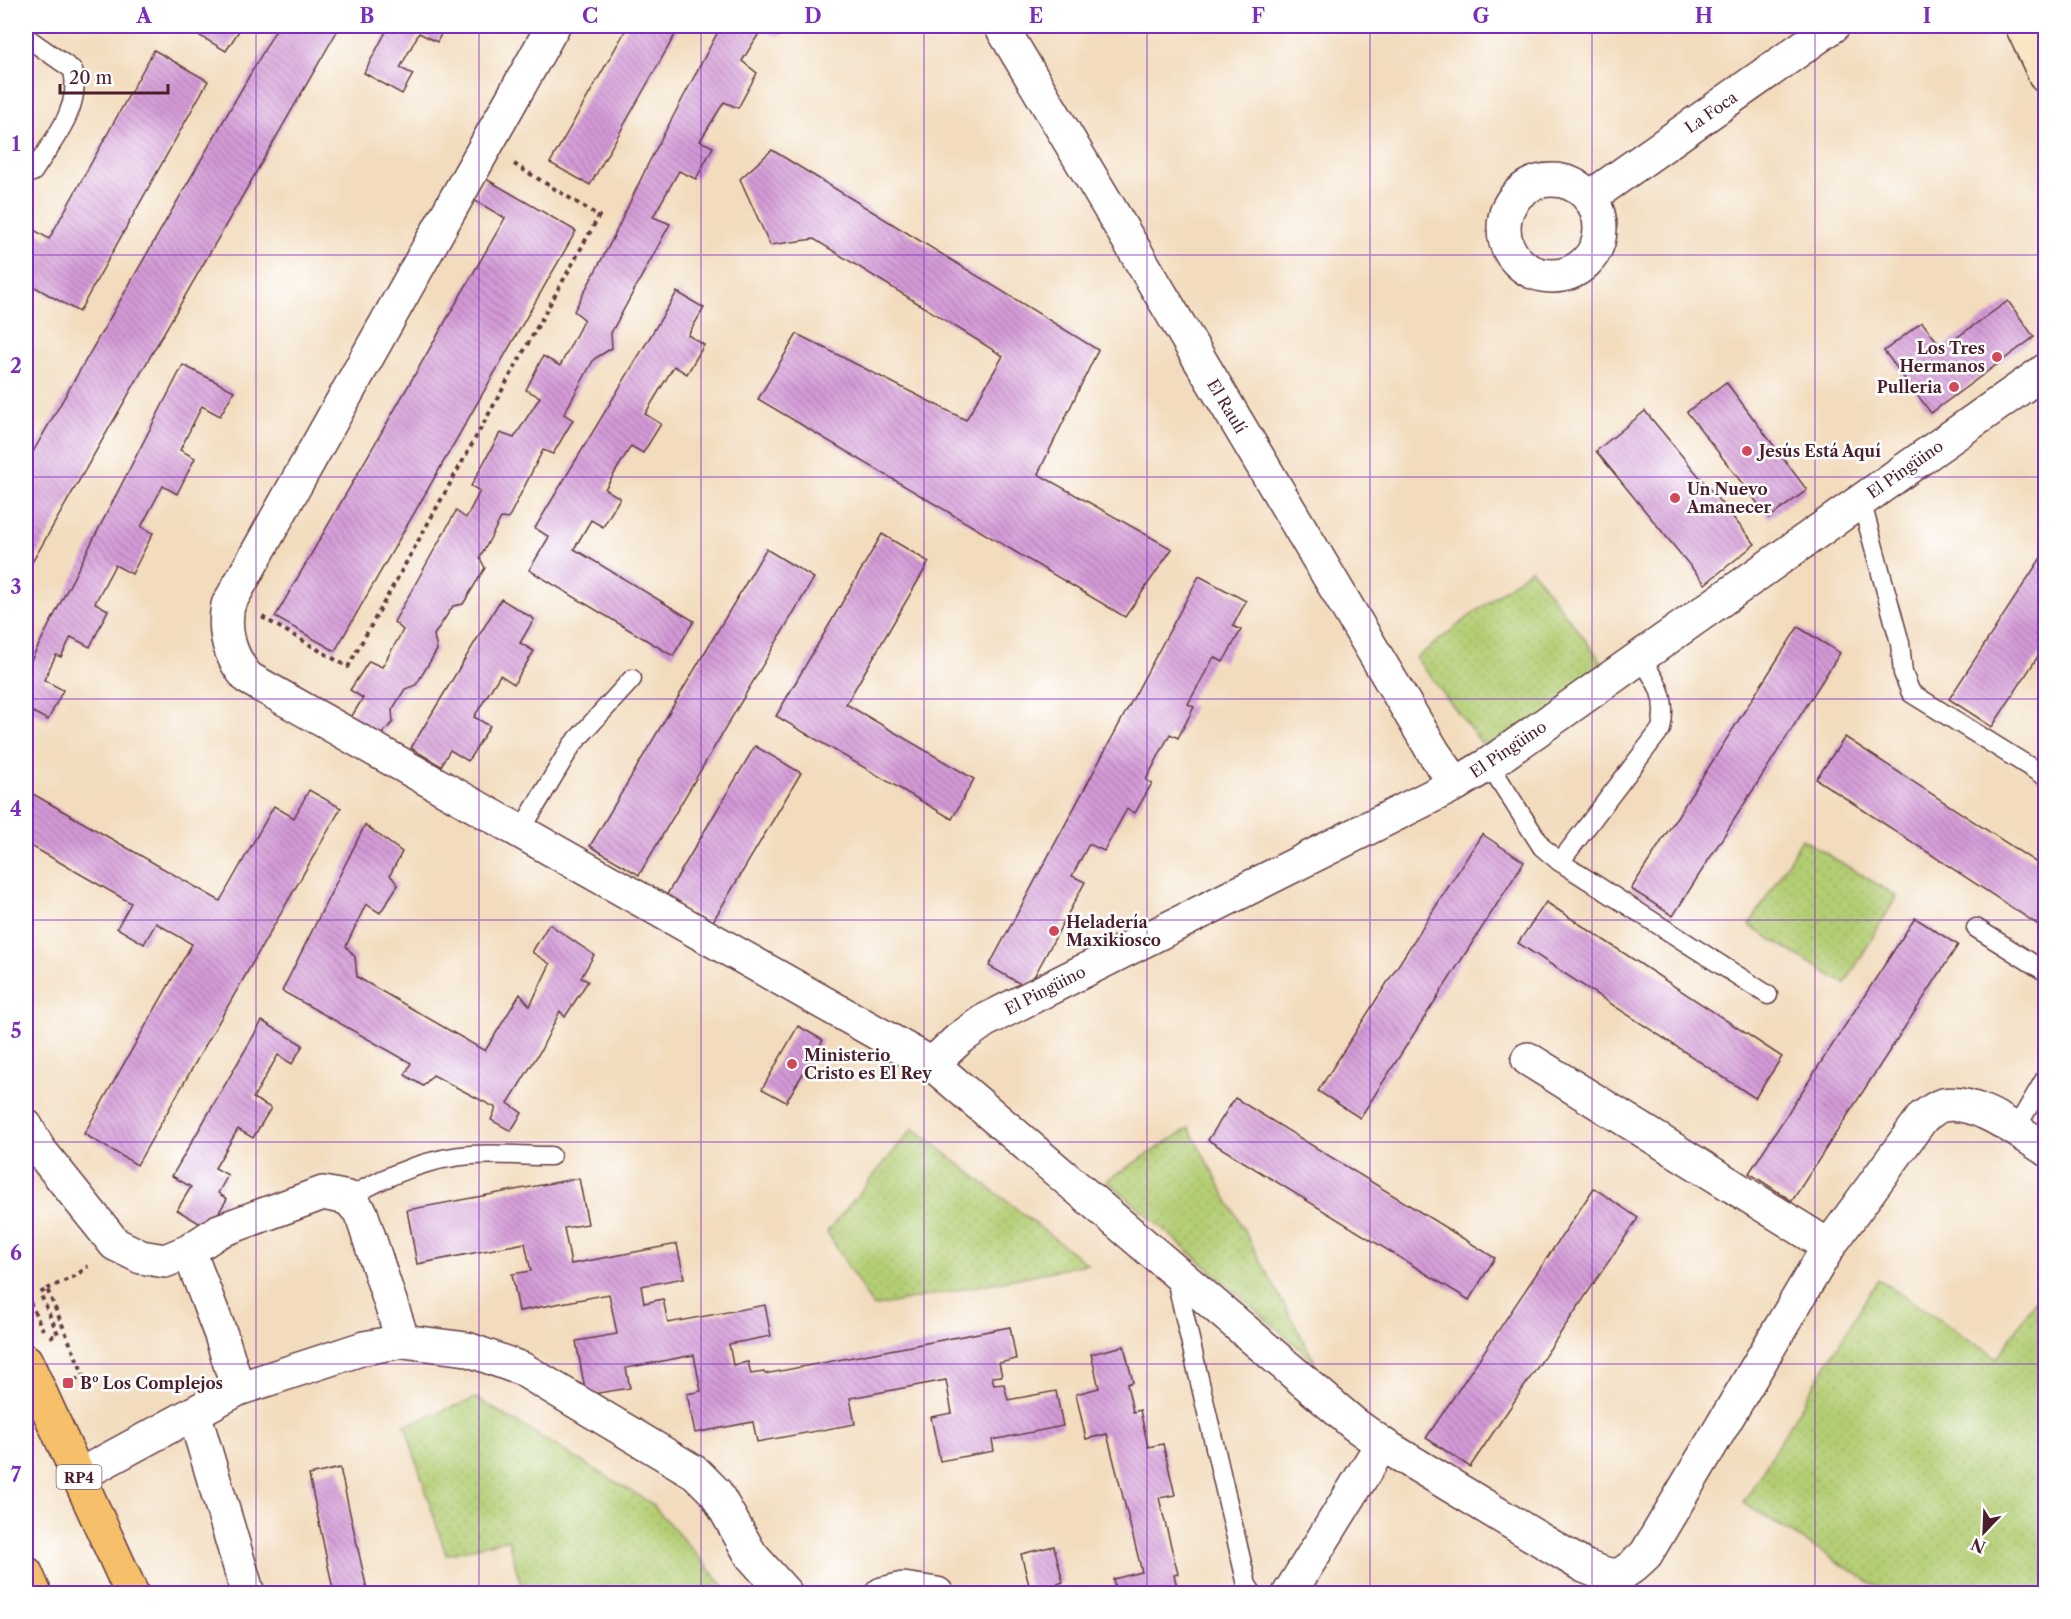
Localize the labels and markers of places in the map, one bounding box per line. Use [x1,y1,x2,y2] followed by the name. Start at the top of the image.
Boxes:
[1900,338,1985,376] place label: Los Tres Hermanos
[1990,350,2004,364] marker: Los Tres Hermanos
[1877,377,1943,397] place label: Pulleria
[1947,380,1961,394] marker: Pulleria
[1756,441,1881,461] place label: Jesús Está Aquí
[1740,444,1754,458] marker: Jesús Está Aquí
[1686,479,1771,517] place label: Un Nuevo Amanecer
[1668,491,1682,505] marker: Un Nuevo Amanecer
[1066,912,1161,950] place label: Heladería Maxikiosco
[1047,924,1061,938] marker: Heladería Maxikiosco
[804,1045,933,1083] place label: Ministerio Cristo es El Rey
[785,1057,799,1071] marker: Ministerio Cristo es El Rey
[80,1373,223,1393] place label: Bº Los Complejos
[61,1376,75,1390] marker: Bº Los Complejos

